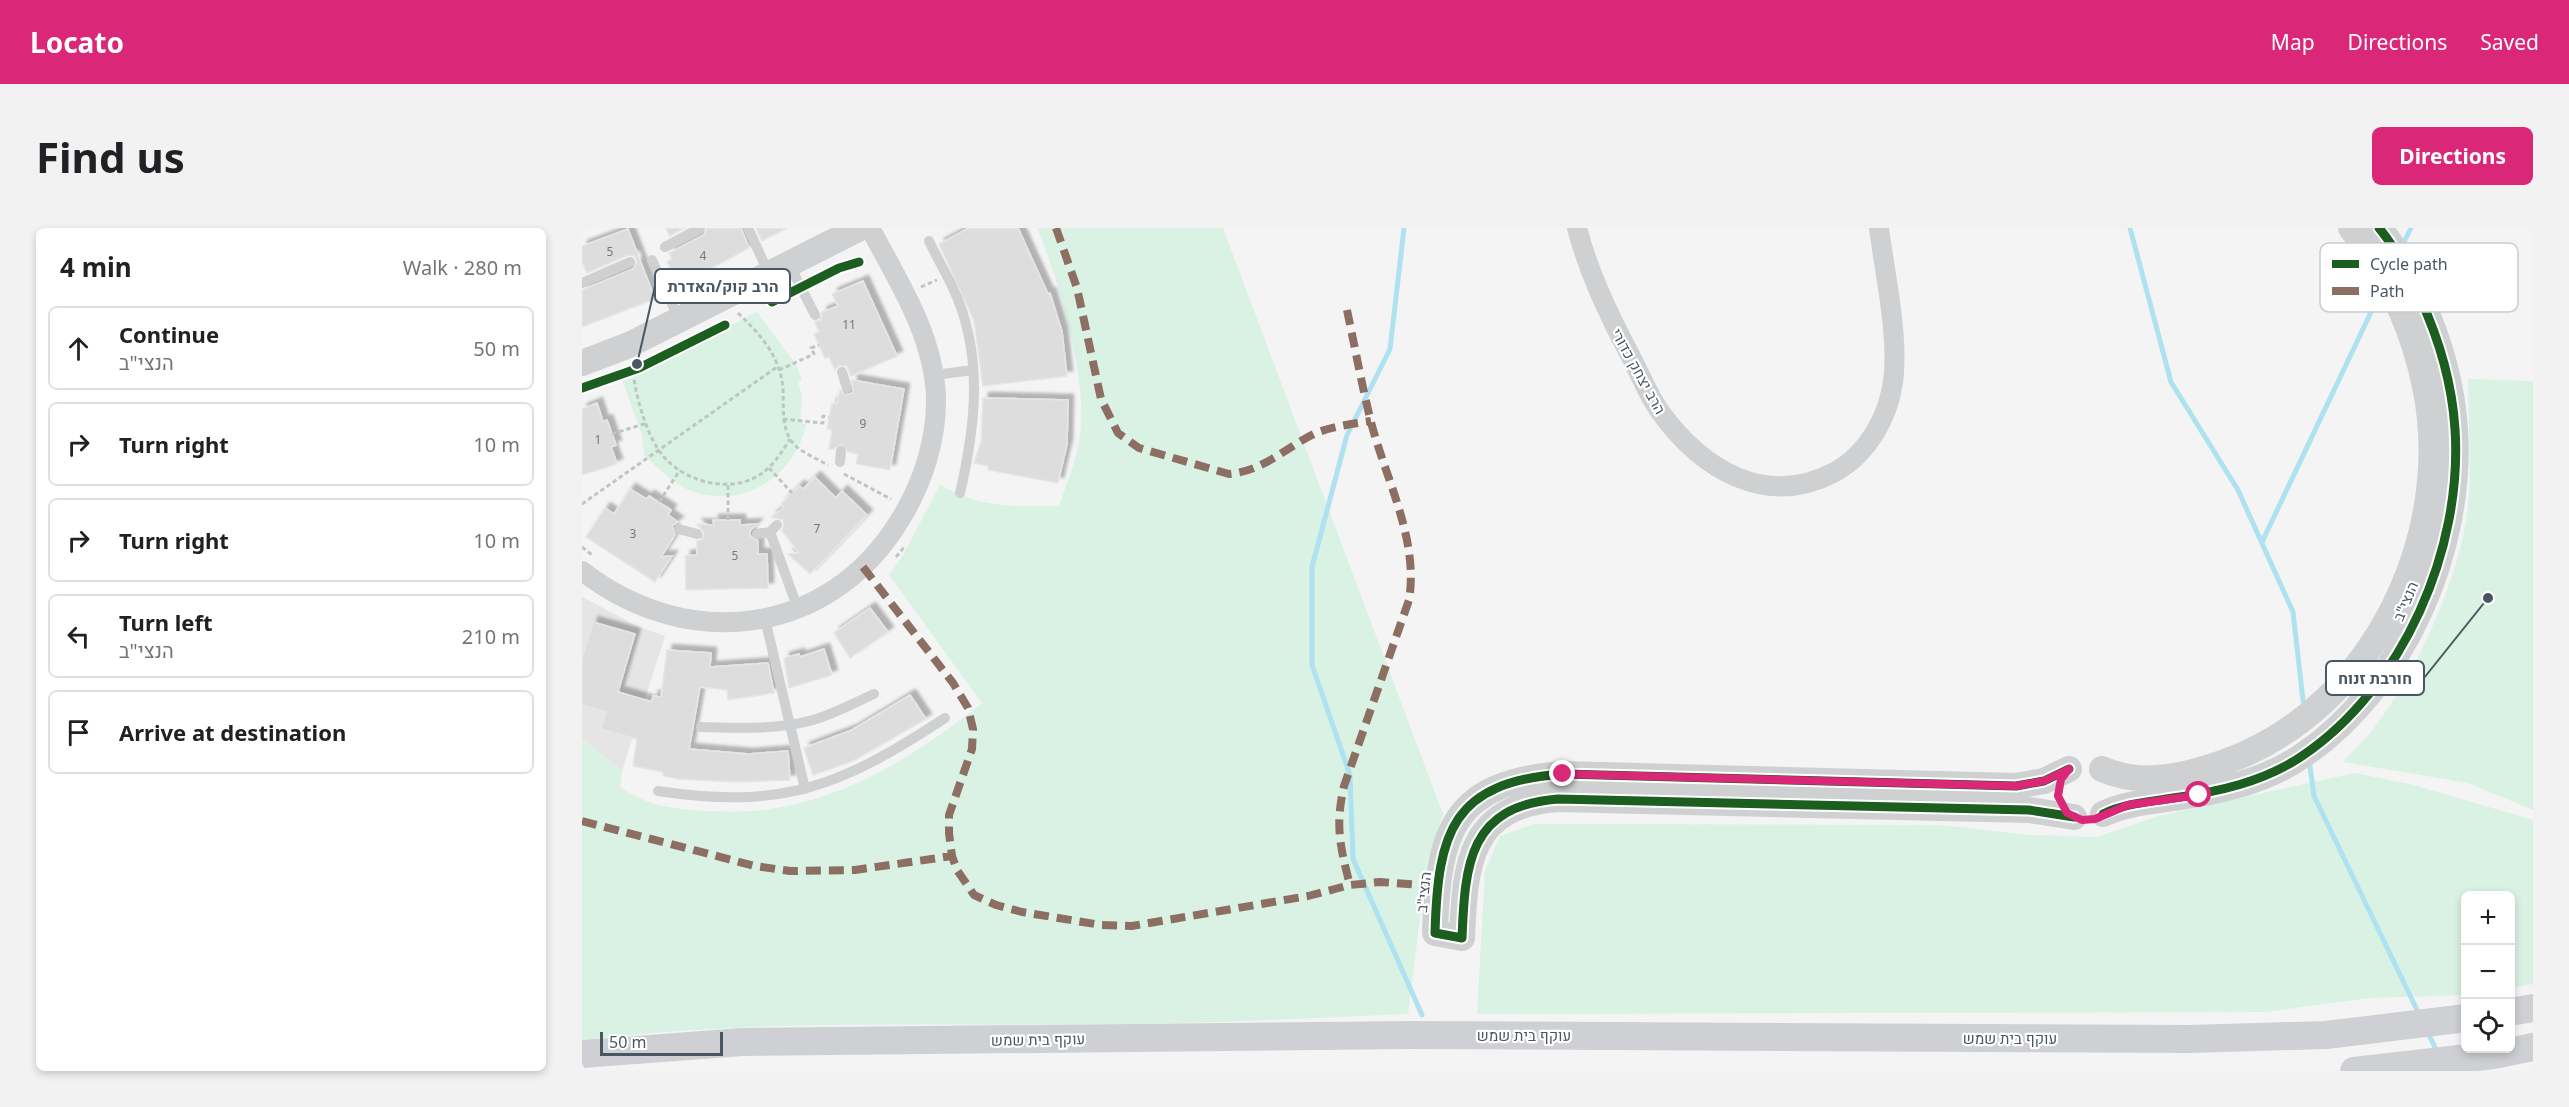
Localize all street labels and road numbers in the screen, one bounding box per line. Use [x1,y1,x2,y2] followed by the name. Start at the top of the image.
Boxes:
[1607,325,1671,417] street label: הרב יצחק כדורי
[2388,578,2422,624] street label: הנצי"ב
[1411,871,1435,913] street label: הנצי"ב
[1477,1025,1571,1045] street label: עוקף בית שמש
[991,1028,1085,1050] street label: עוקף בית שמש
[1963,1028,2057,1048] street label: עוקף בית שמש

